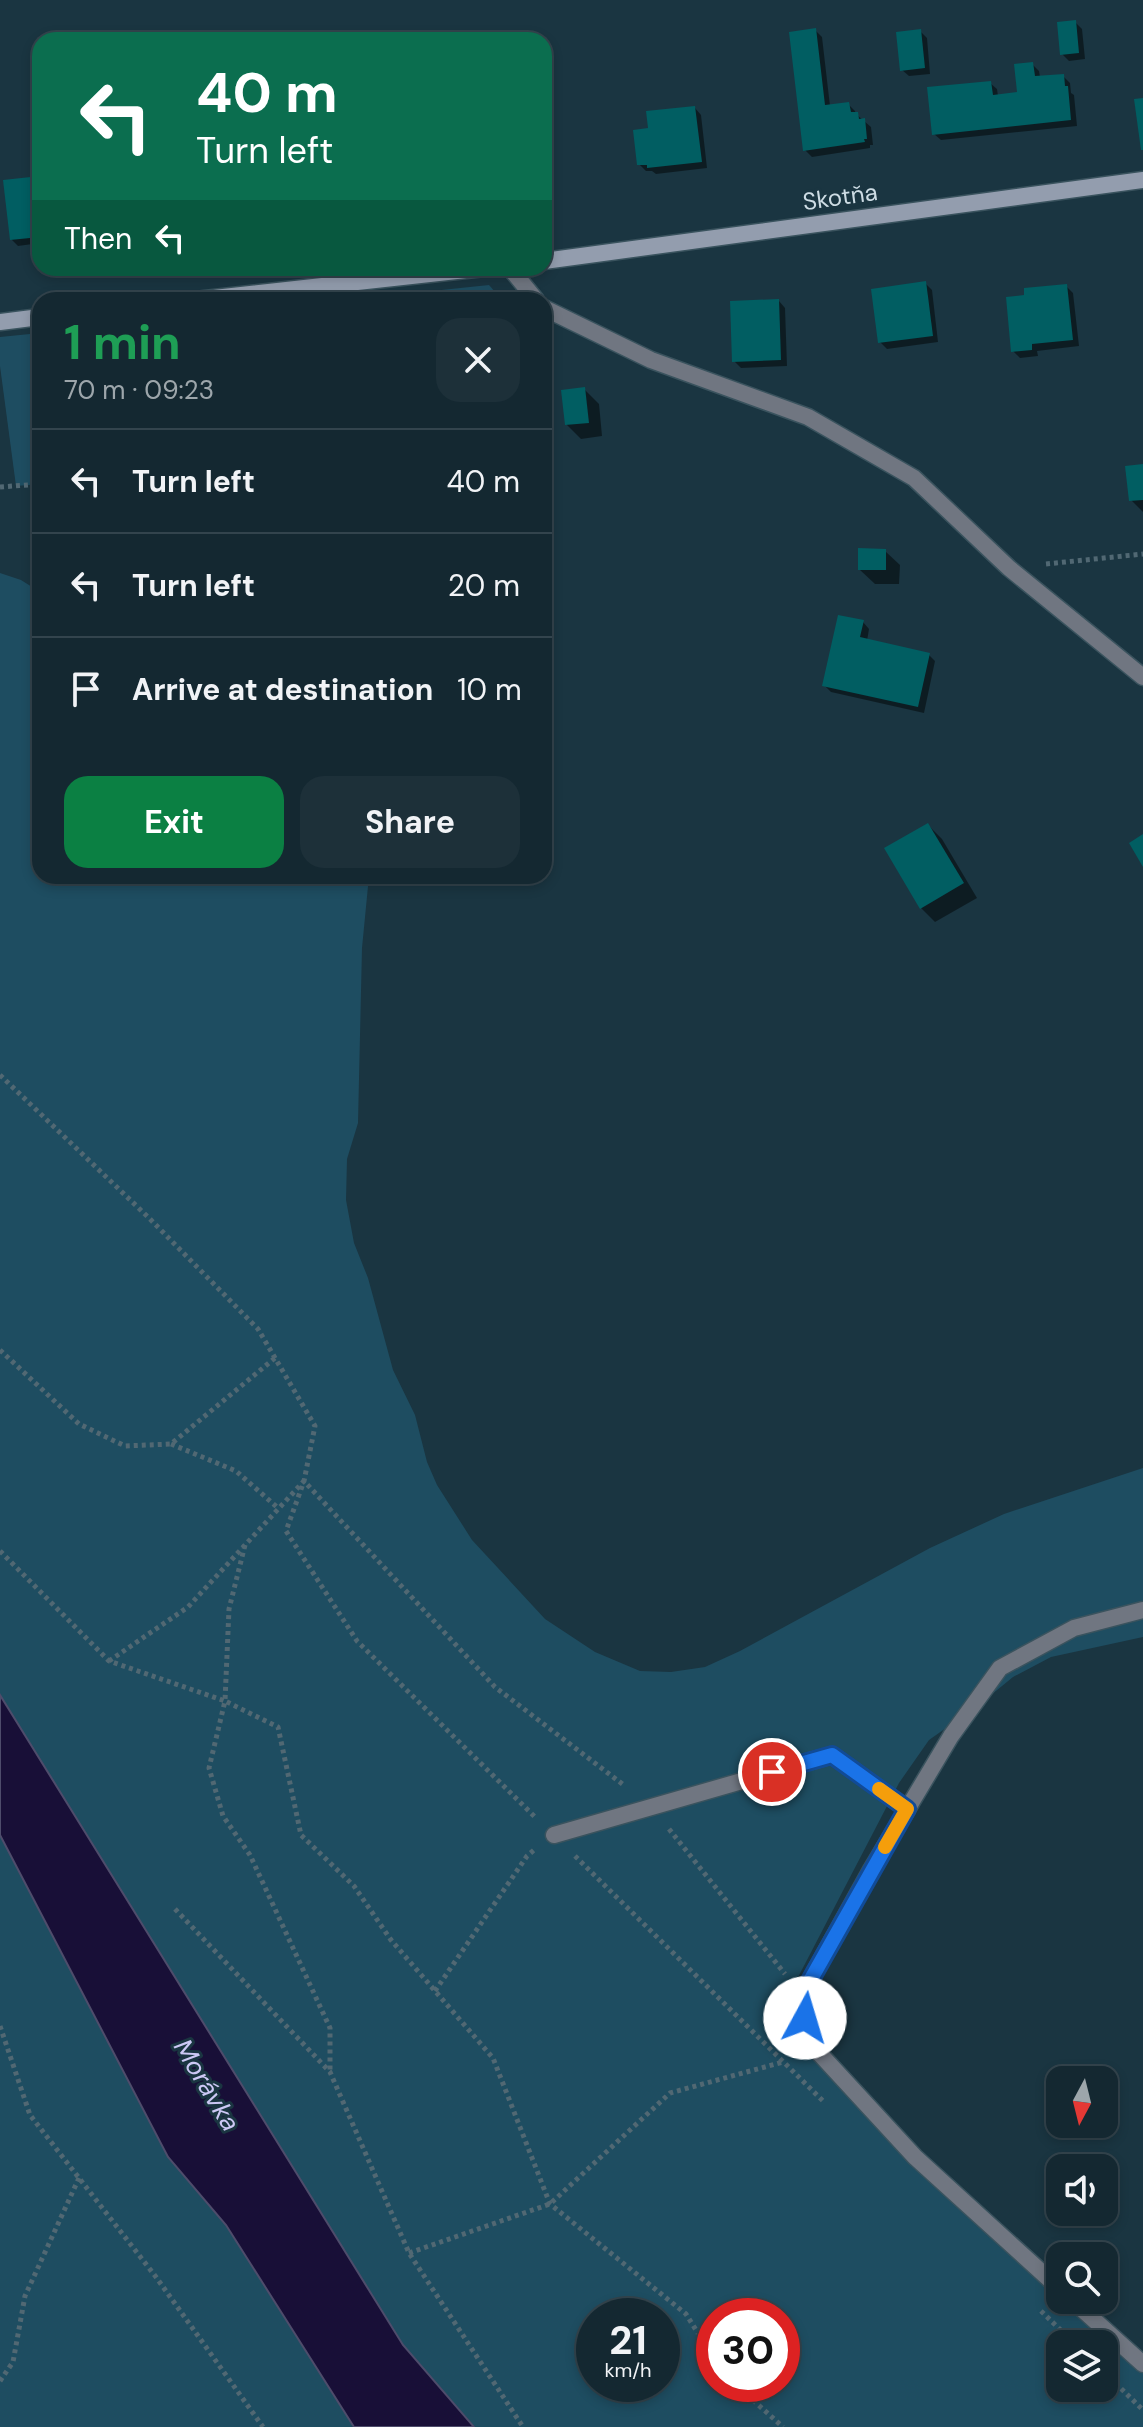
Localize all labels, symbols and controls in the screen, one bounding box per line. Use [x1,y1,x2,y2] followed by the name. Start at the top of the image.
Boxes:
[196,56,338,129] text: 40 m
[64,64,168,168] icon: left
[196,127,333,174] text: Turn left
[801,176,879,217] street label: Skotňa
[148,216,192,260] icon: left
[64,219,132,258] text: Then
[64,311,181,374] text: 1 min
[436,318,520,402] button: close
[64,373,214,407] text: 70 m · 09:23
[64,459,108,503] icon: left
[132,462,255,501] text: Turn left
[447,462,520,501] text: 40 m
[64,563,108,607] icon: left
[132,566,255,605] text: Turn left
[448,566,520,605] text: 20 m
[64,667,108,711] icon: arrive
[132,670,433,709] text: Arrive at destination
[457,670,522,709] text: 10 m
[64,776,284,868] button: Exit
[300,776,520,868] button: Share
[738,1738,806,1806] pin
[750,1750,794,1794] icon: arrive
[763,1976,847,2060] position arrow
[166,2033,248,2137] water label: Morávka
[1046,2066,1118,2138] north arrow
[1046,2066,1118,2402] map controls
[1046,2154,1118,2226] button: sound
[1046,2242,1118,2314] button: search
[696,2298,800,2402] speed limit sign: 30
[609,2314,647,2366] text: 21
[1046,2330,1118,2402] button: layers
[604,2357,652,2383] text: km/h

